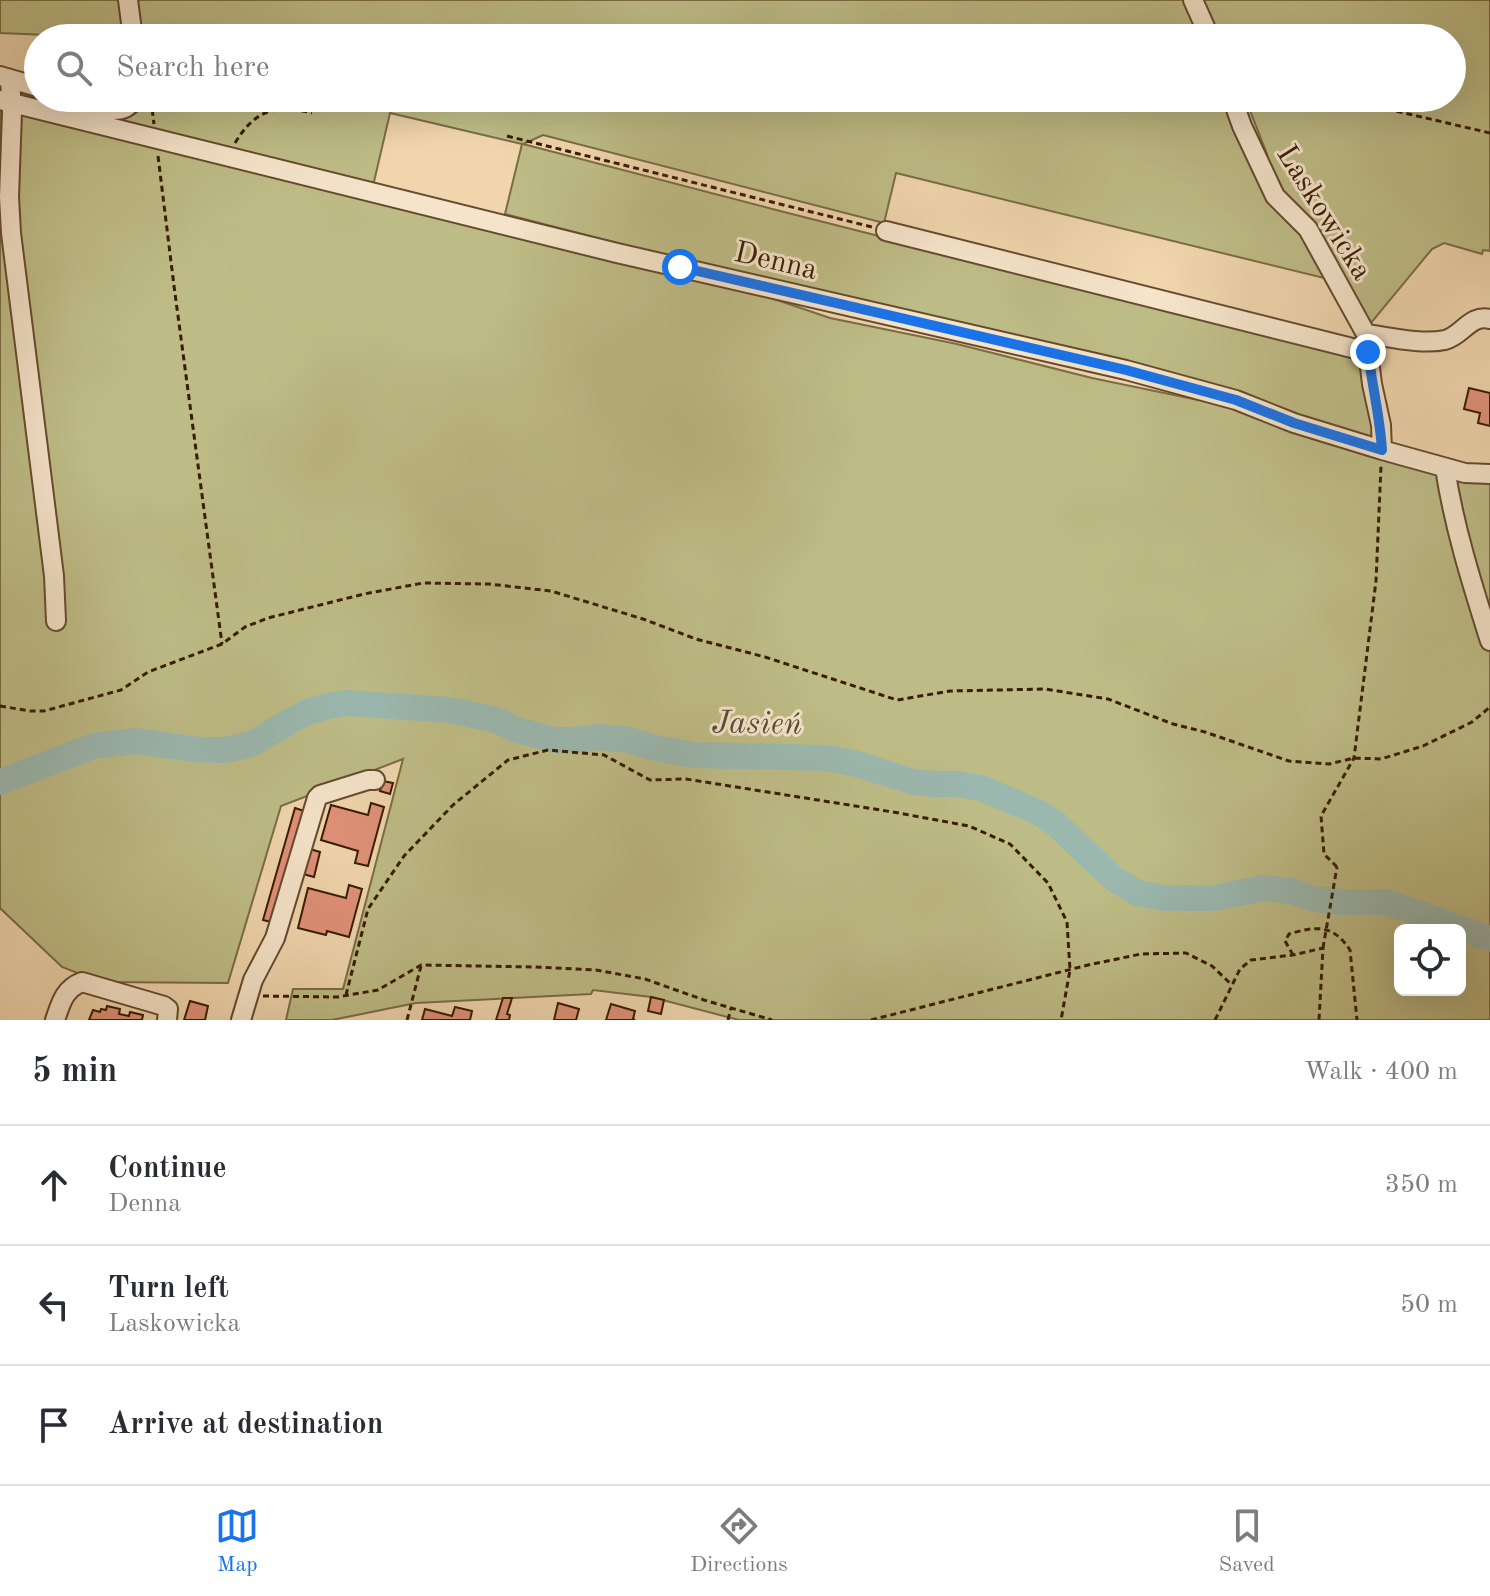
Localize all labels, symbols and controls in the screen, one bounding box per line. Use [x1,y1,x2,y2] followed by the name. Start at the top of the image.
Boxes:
[24,24,1466,112] search box
[52,46,96,90] icon: search
[116,53,270,83] text: Search here
[1270,140,1377,286] street label: Laskowicka
[731,238,820,286] street label: Denna
[662,249,698,285] route start
[1350,334,1386,370] route end
[712,708,802,742] water label: Jasień
[1394,924,1466,996] map controls
[1394,924,1466,996] button: locate
[32,1055,117,1089] text: 5 min
[1304,1059,1458,1085] text: Walk · 400 m
[108,1154,227,1184] text: Continue
[32,1163,76,1207] icon: ahead
[1385,1172,1458,1198] text: 350 m
[108,1191,181,1217] text: Denna
[108,1274,229,1304] text: Turn left
[32,1283,76,1327] icon: left
[1400,1292,1458,1318] text: 50 m
[108,1311,240,1337] text: Laskowicka
[32,1403,76,1447] icon: arrive
[108,1410,383,1440] text: Arrive at destination
[215,1504,259,1579] tab: Map
[690,1504,788,1579] tab: Directions
[1219,1504,1275,1579] tab: Saved

